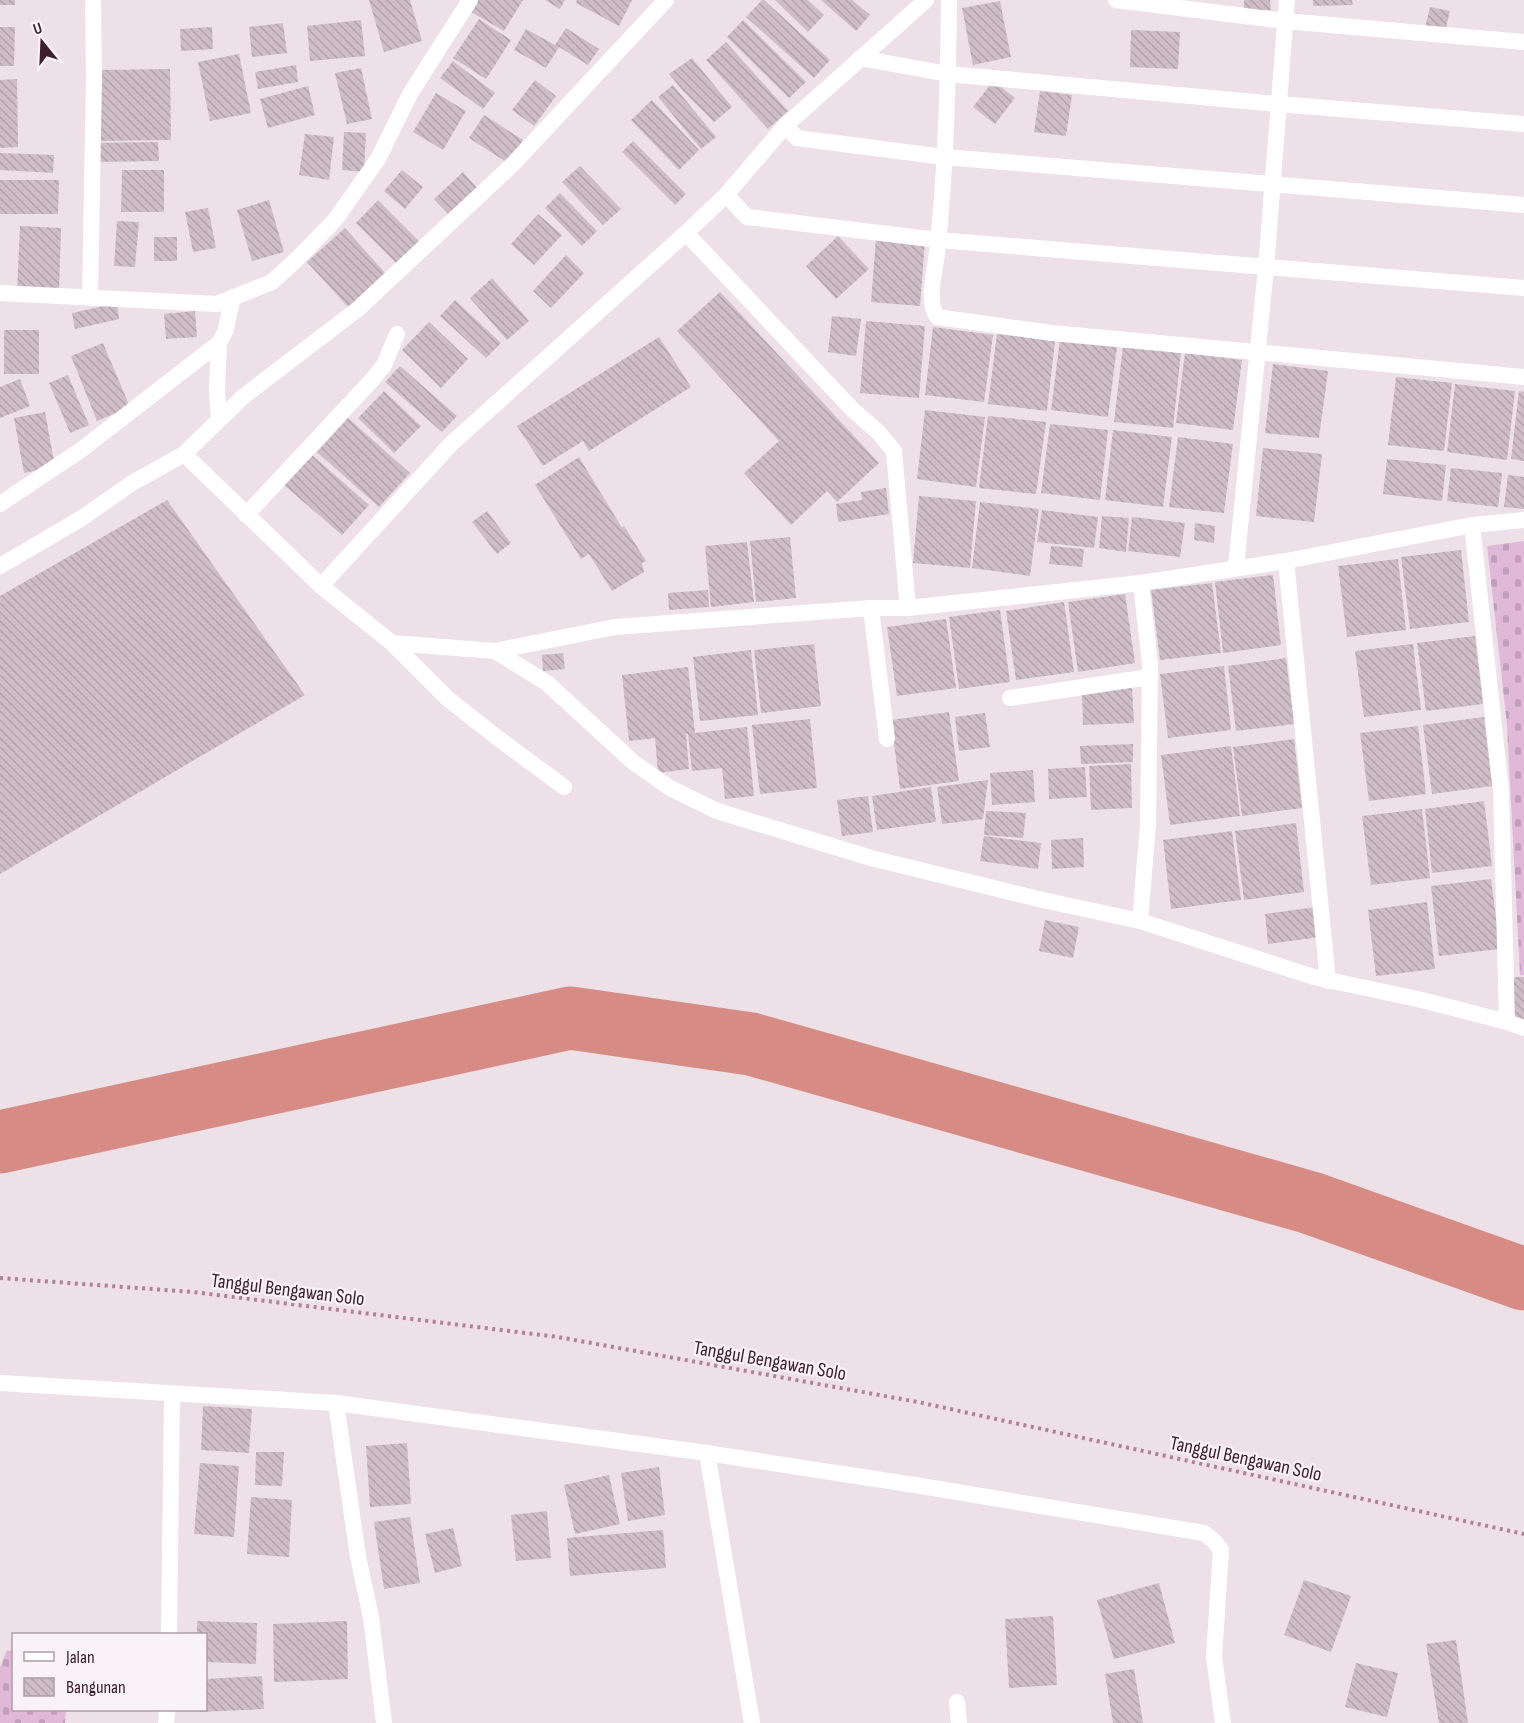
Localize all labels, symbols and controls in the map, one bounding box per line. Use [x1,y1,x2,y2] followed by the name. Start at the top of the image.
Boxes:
[12,12,72,72] north arrow
[31,19,45,39] text: U
[210,1269,366,1311] street label: Tanggul Bengawan Solo
[692,1336,848,1386] street label: Tanggul Bengawan Solo
[1168,1431,1324,1487] street label: Tanggul Bengawan Solo
[12,1633,207,1711] legend
[65,1647,95,1668] text: Jalan
[66,1677,126,1698] text: Bangunan

